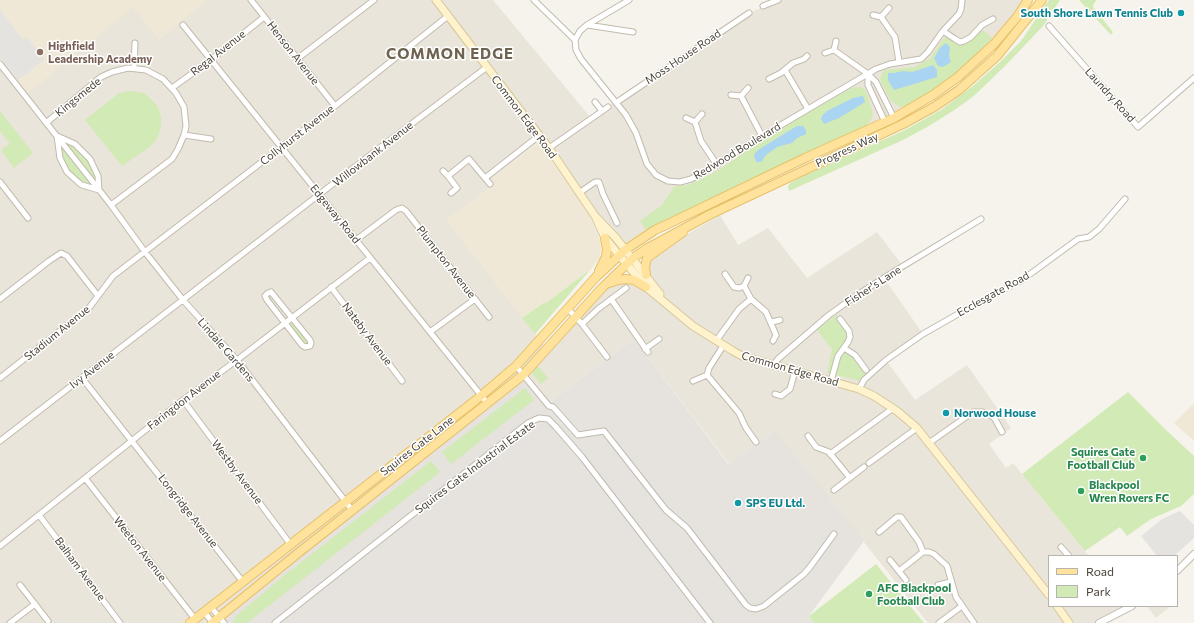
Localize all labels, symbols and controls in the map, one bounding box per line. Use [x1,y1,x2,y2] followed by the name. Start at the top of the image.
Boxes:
[1021,6,1173,20] place label: South Shore Lawn Tennis Club
[1176,8,1186,18] marker: South Shore Lawn Tennis Club
[264,19,322,87] street label: Henson Avenue
[188,27,248,79] street label: Regal Avenue
[643,27,723,87] street label: Moss House Road
[48,39,152,65] place label: Highfield Leadership Academy
[386,45,514,63] district label: COMMON EDGE
[35,47,45,57] marker: Highfield Leadership Academy
[1082,65,1138,125] street label: Laundry Road
[488,73,560,161] street label: Common Edge Road
[52,75,104,119] street label: Kingsmede
[257,102,337,168] street label: Collyhurst Avenue
[330,119,416,189] street label: Willowbank Avenue
[691,120,783,182] street label: Redwood Boulevard
[814,130,880,170] street label: Progress Way
[307,182,363,246] street label: Edgeway Road
[414,223,478,301] street label: Plumpton Avenue
[843,263,903,309] street label: Fisher's Lane
[955,269,1031,319] street label: Ecclesgate Road
[339,300,395,368] street label: Nateby Avenue
[22,303,92,363] street label: Stadium Avenue
[195,316,257,384] street label: Lindale Gardens
[67,348,117,392] street label: Ivy Avenue
[740,349,840,389] street label: Common Edge Road
[145,367,223,433] street label: Faringdon Avenue
[954,406,1036,420] place label: Norwood House
[941,408,951,418] marker: Norwood House
[378,413,456,479] street label: Squires Gate Lane
[413,418,537,516] street label: Squires Gate Industrial Estate
[209,437,265,507] street label: Westby Avenue
[1067,445,1135,471] place label: Squires Gate Football Club
[1138,453,1148,463] marker: Squires Gate Football Club
[155,472,221,550] street label: Longridge Avenue
[1089,478,1169,504] place label: Blackpool Wren Rovers FC
[1076,486,1086,496] marker: Blackpool Wren Rovers FC
[746,496,805,510] place label: SPS EU Ltd.
[733,498,743,508] marker: SPS EU Ltd.
[111,514,169,584] street label: Weeton Avenue
[52,535,108,603] street label: Balham Avenue
[1048,555,1178,607] legend
[1086,564,1114,578] text: Road
[877,581,951,607] place label: AFC Blackpool Football Club
[1086,584,1111,598] text: Park
[864,589,874,599] marker: AFC Blackpool Football Club

